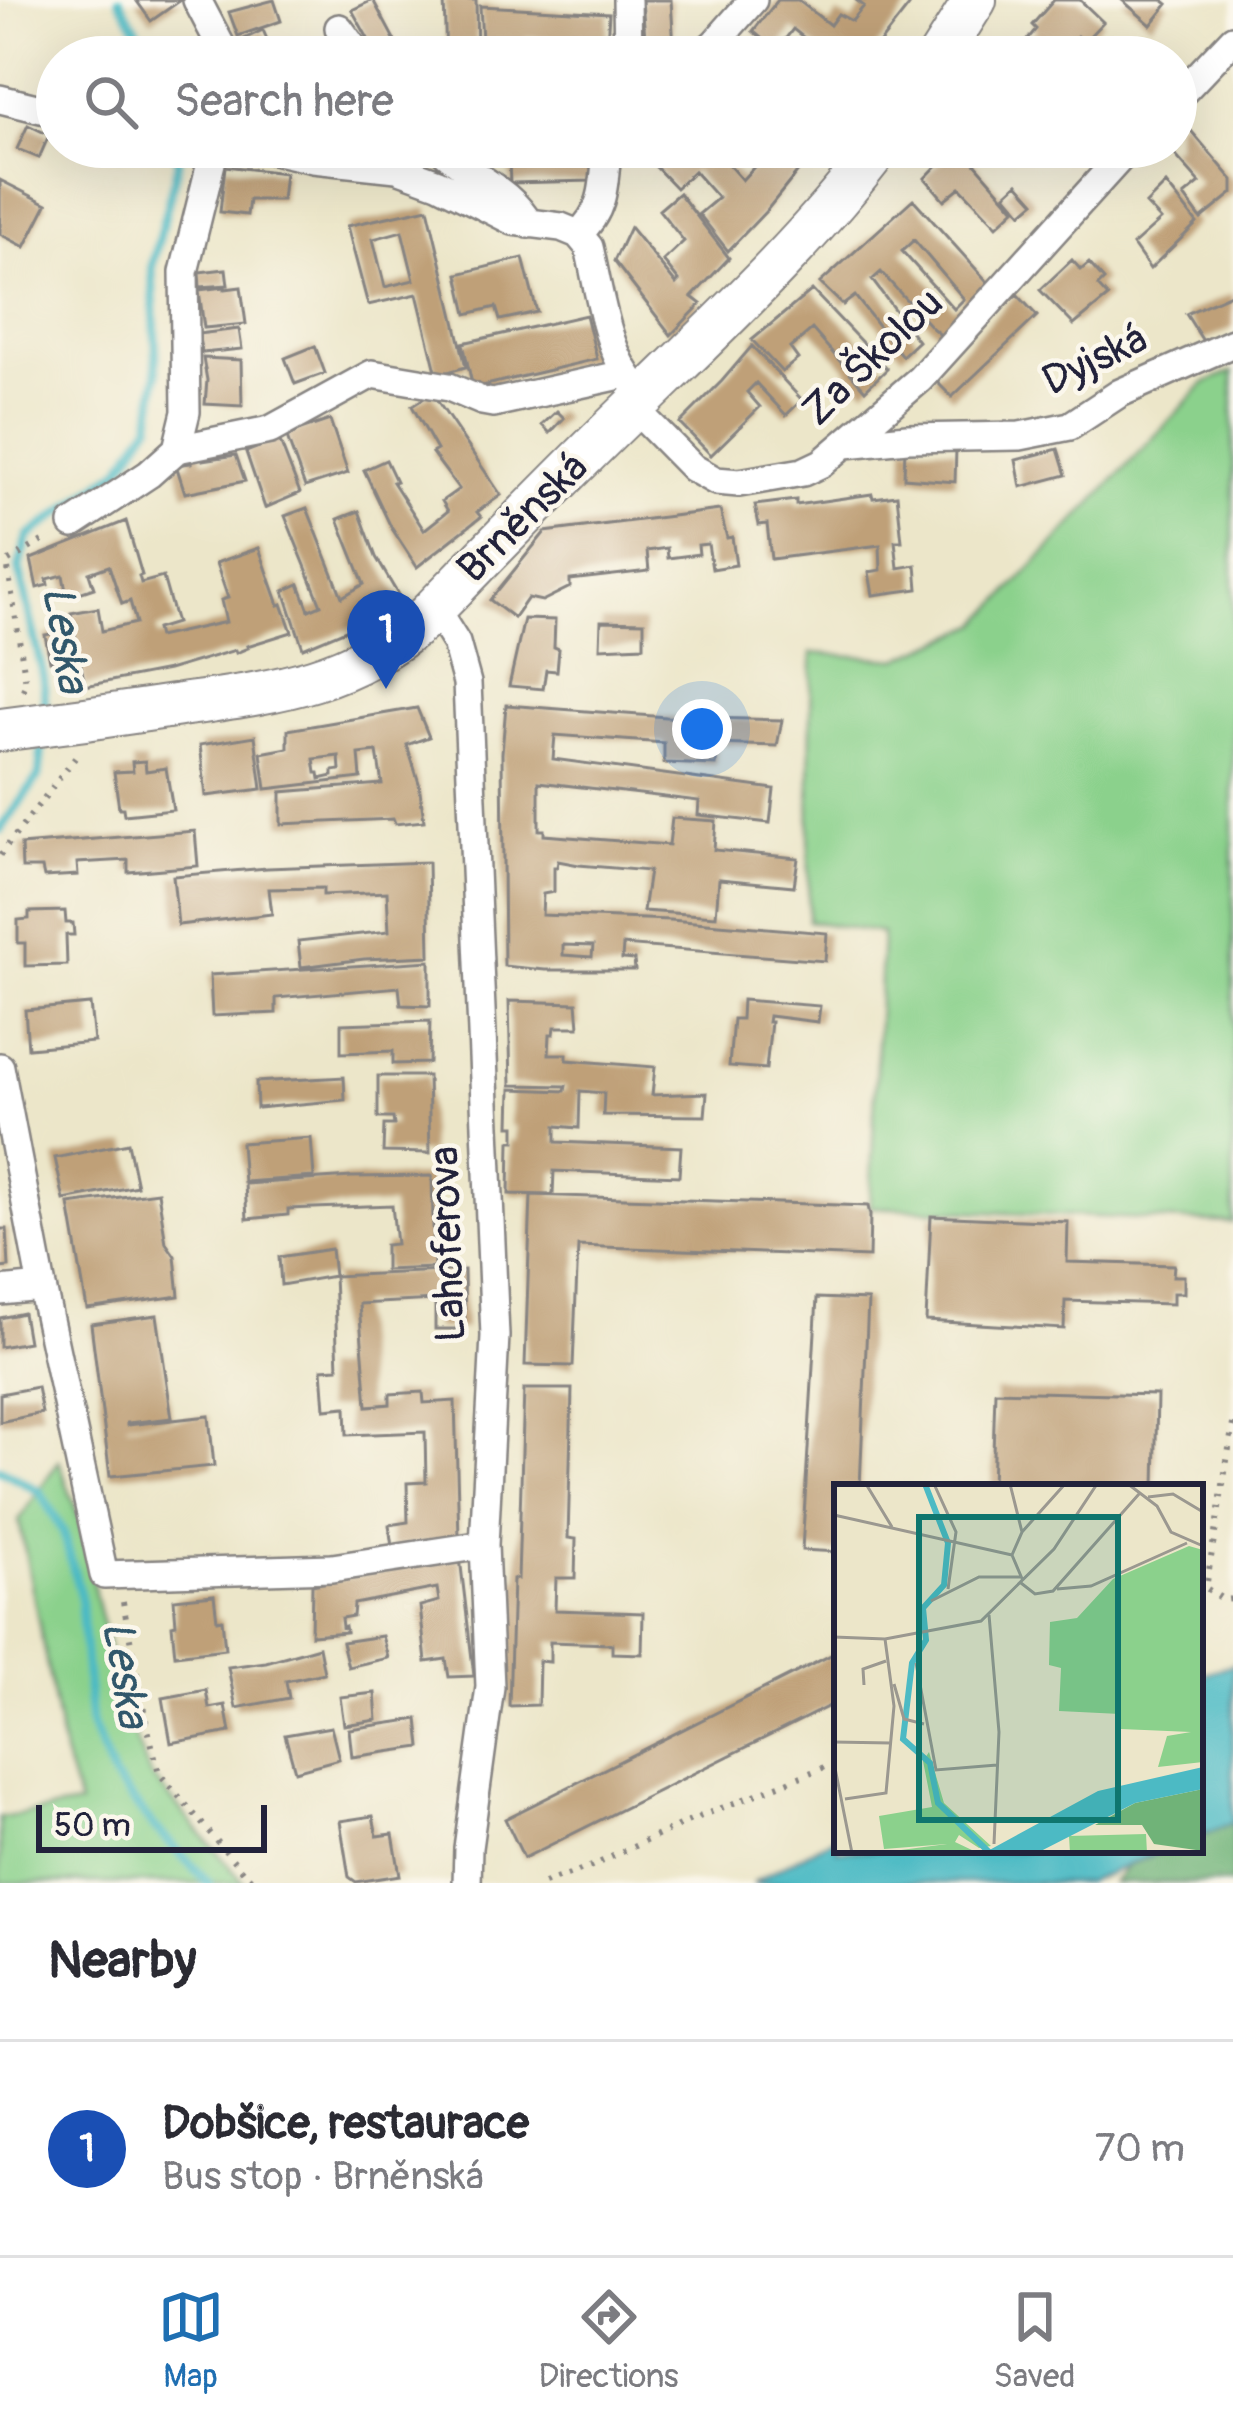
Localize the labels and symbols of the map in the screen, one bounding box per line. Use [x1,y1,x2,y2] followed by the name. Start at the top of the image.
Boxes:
[791,276,954,437] street label: Za Školou
[1034,313,1156,407] street label: Dyjská
[447,442,599,594] street label: Brněnská
[29,582,101,698] water label: Leska
[347,590,425,689] pin: 1
[672,699,732,759] your location
[419,1145,477,1343] street label: Lahoferova
[834,1484,1203,1853] inset map
[89,1617,161,1733] water label: Leska
[36,1799,267,1852] scale bar

